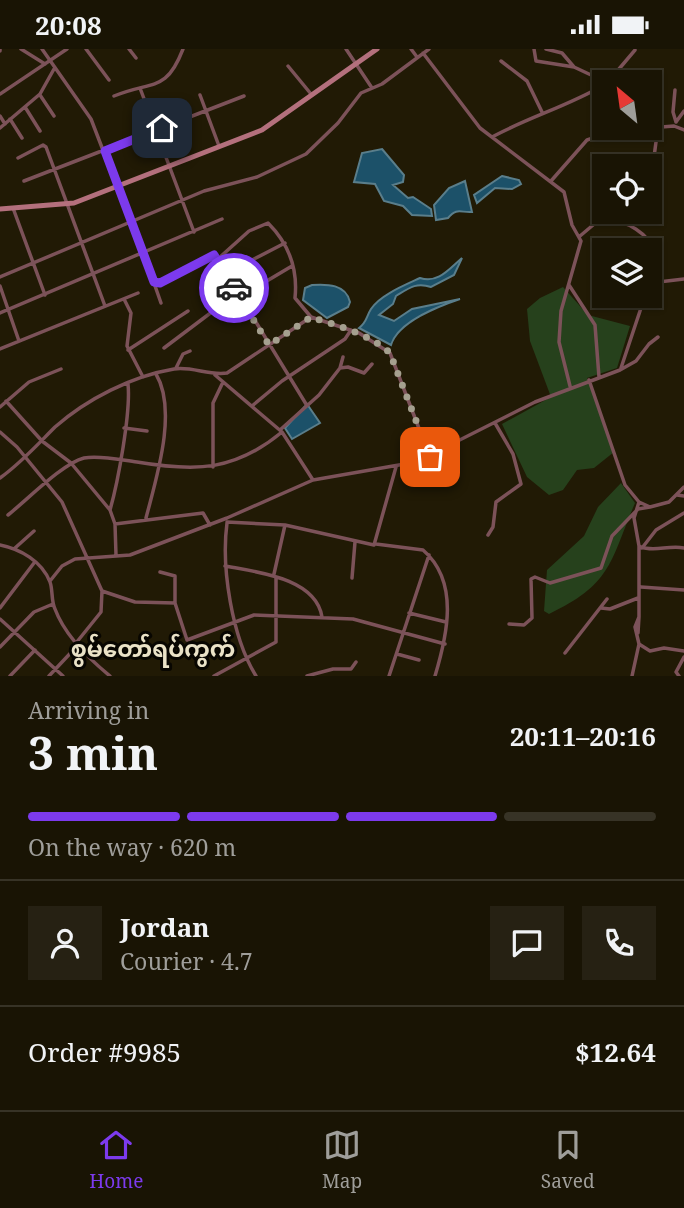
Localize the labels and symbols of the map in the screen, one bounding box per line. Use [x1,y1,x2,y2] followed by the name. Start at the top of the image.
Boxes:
[592,70,662,140] north arrow
[132,98,192,158] pin
[199,253,269,323] courier
[400,427,460,487] pin
[71,632,235,668] district label: စွမ်တော်ရပ်ကွက်

